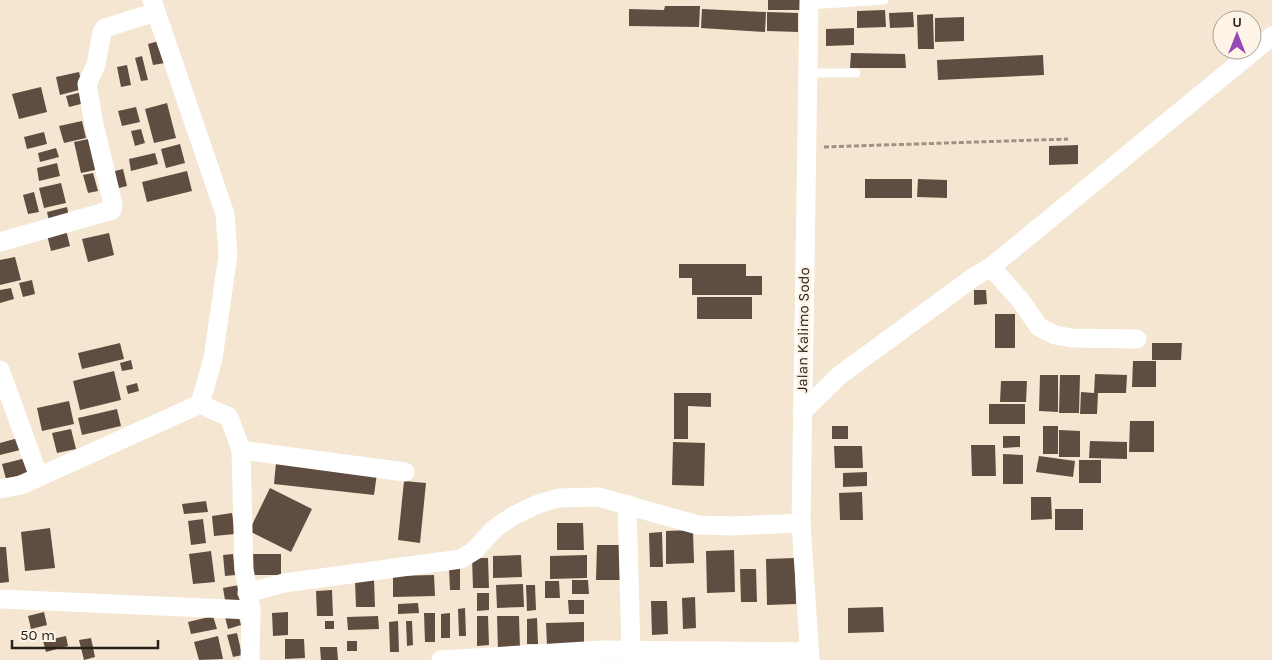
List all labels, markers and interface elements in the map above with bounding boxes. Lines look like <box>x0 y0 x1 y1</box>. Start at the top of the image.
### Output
north arrow <box>1212 10 1262 60</box>
text: U <box>1232 14 1242 31</box>
street label: Jalan Kalimo Sodo <box>793 267 813 393</box>
scale bar <box>12 618 159 650</box>
text: 50 m <box>20 626 55 644</box>

